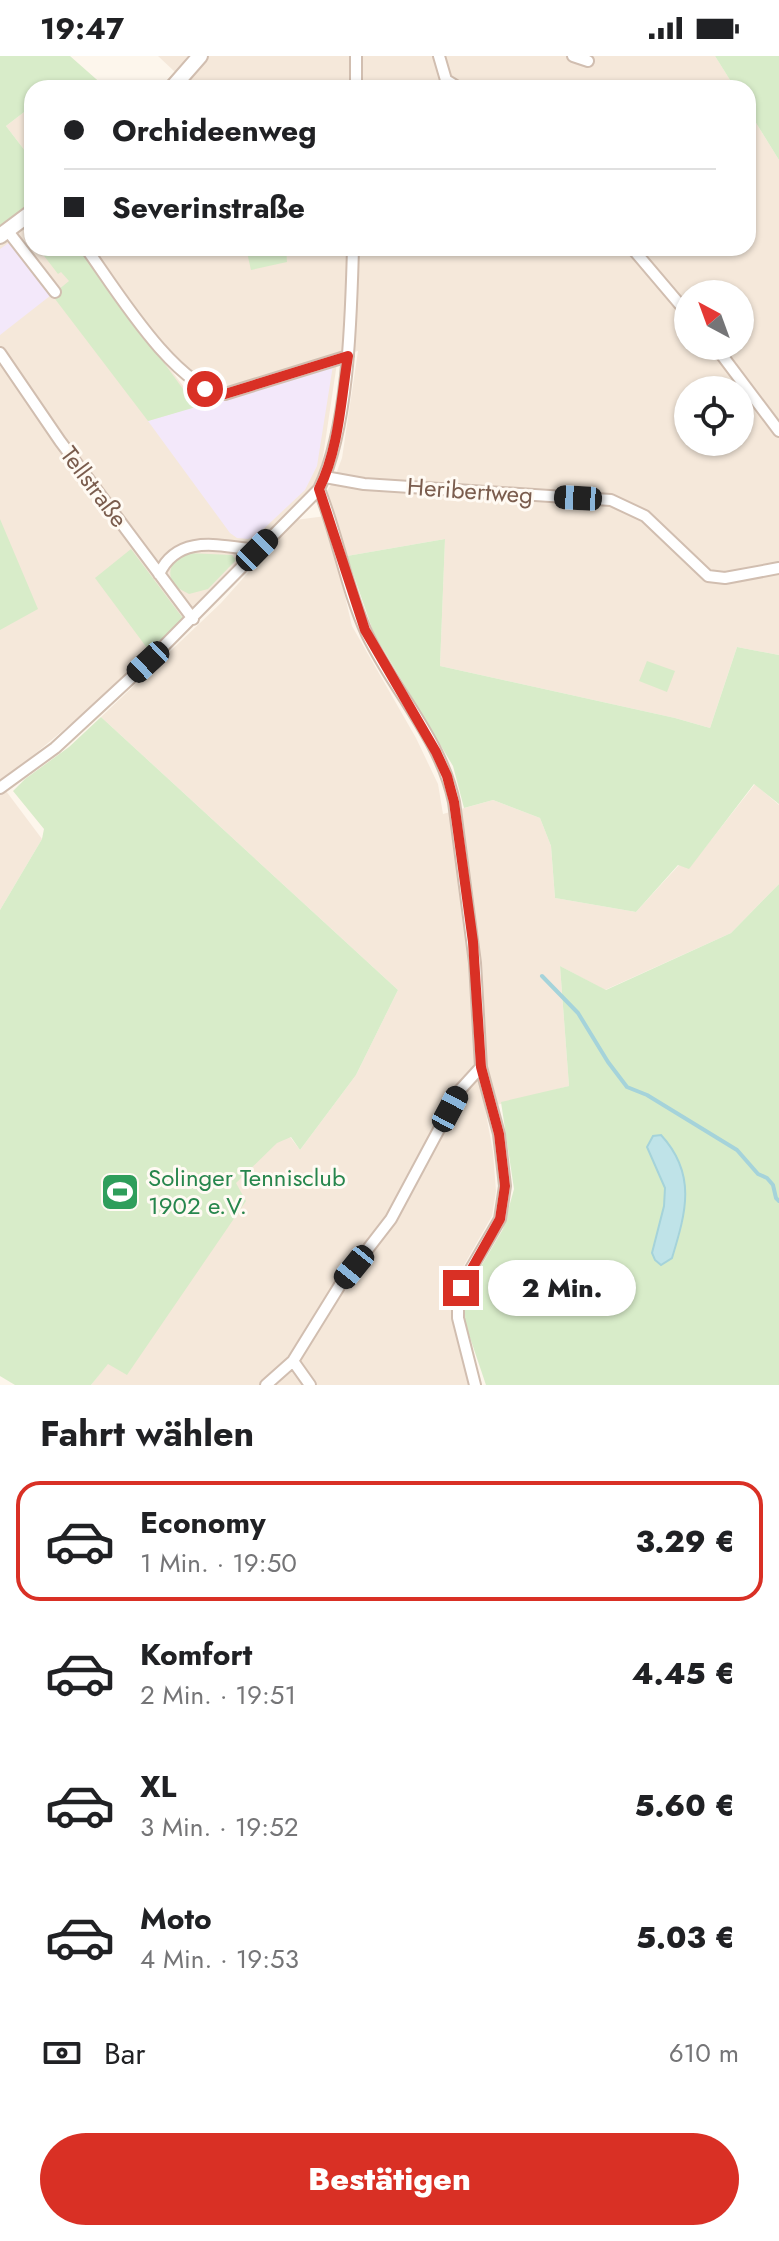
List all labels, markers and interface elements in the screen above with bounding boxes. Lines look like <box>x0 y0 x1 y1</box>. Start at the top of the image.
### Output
text: 19:47 <box>40 7 124 50</box>
text: Orchideenweg <box>112 109 317 152</box>
text: Severinstraße <box>112 186 305 229</box>
north arrow <box>674 280 754 360</box>
map controls <box>674 280 754 456</box>
route start <box>187 371 223 407</box>
button: locate <box>674 376 754 456</box>
street label: Tellstraße <box>52 439 136 534</box>
street label: Heribertweg <box>406 469 534 512</box>
car <box>553 485 603 511</box>
car <box>232 525 282 575</box>
car <box>122 637 174 687</box>
car <box>428 1082 472 1136</box>
place label: Solinger Tennisclub 1902 e.V. <box>148 1160 346 1223</box>
sports icon: Solinger Tennisclub 1902 e.V. <box>99 1171 141 1213</box>
car <box>330 1241 378 1293</box>
callout: 2 Min. <box>489 1260 637 1316</box>
text: 2 Min. <box>522 1269 602 1307</box>
route end <box>443 1270 479 1306</box>
text: Fahrt wählen <box>40 1407 254 1459</box>
text: Economy <box>140 1501 266 1544</box>
icon: car <box>44 1505 116 1577</box>
text: 3.29 € <box>636 1520 735 1563</box>
text: 1 Min. · 19:50 <box>140 1544 297 1582</box>
text: Komfort <box>140 1633 252 1676</box>
icon: car <box>44 1637 116 1709</box>
text: 4.45 € <box>632 1652 735 1695</box>
text: 2 Min. · 19:51 <box>140 1676 296 1714</box>
text: XL <box>140 1765 176 1808</box>
icon: car <box>44 1769 116 1841</box>
text: 5.60 € <box>634 1784 735 1827</box>
text: 3 Min. · 19:52 <box>140 1808 299 1846</box>
text: Moto <box>140 1897 212 1940</box>
icon: car <box>44 1901 116 1973</box>
text: 5.03 € <box>636 1916 735 1959</box>
text: 4 Min. · 19:53 <box>140 1940 299 1978</box>
icon: cash <box>40 2031 84 2075</box>
text: Bar <box>104 2032 145 2075</box>
text: 610 m <box>669 2034 739 2072</box>
button: Bestätigen <box>40 2133 739 2225</box>

